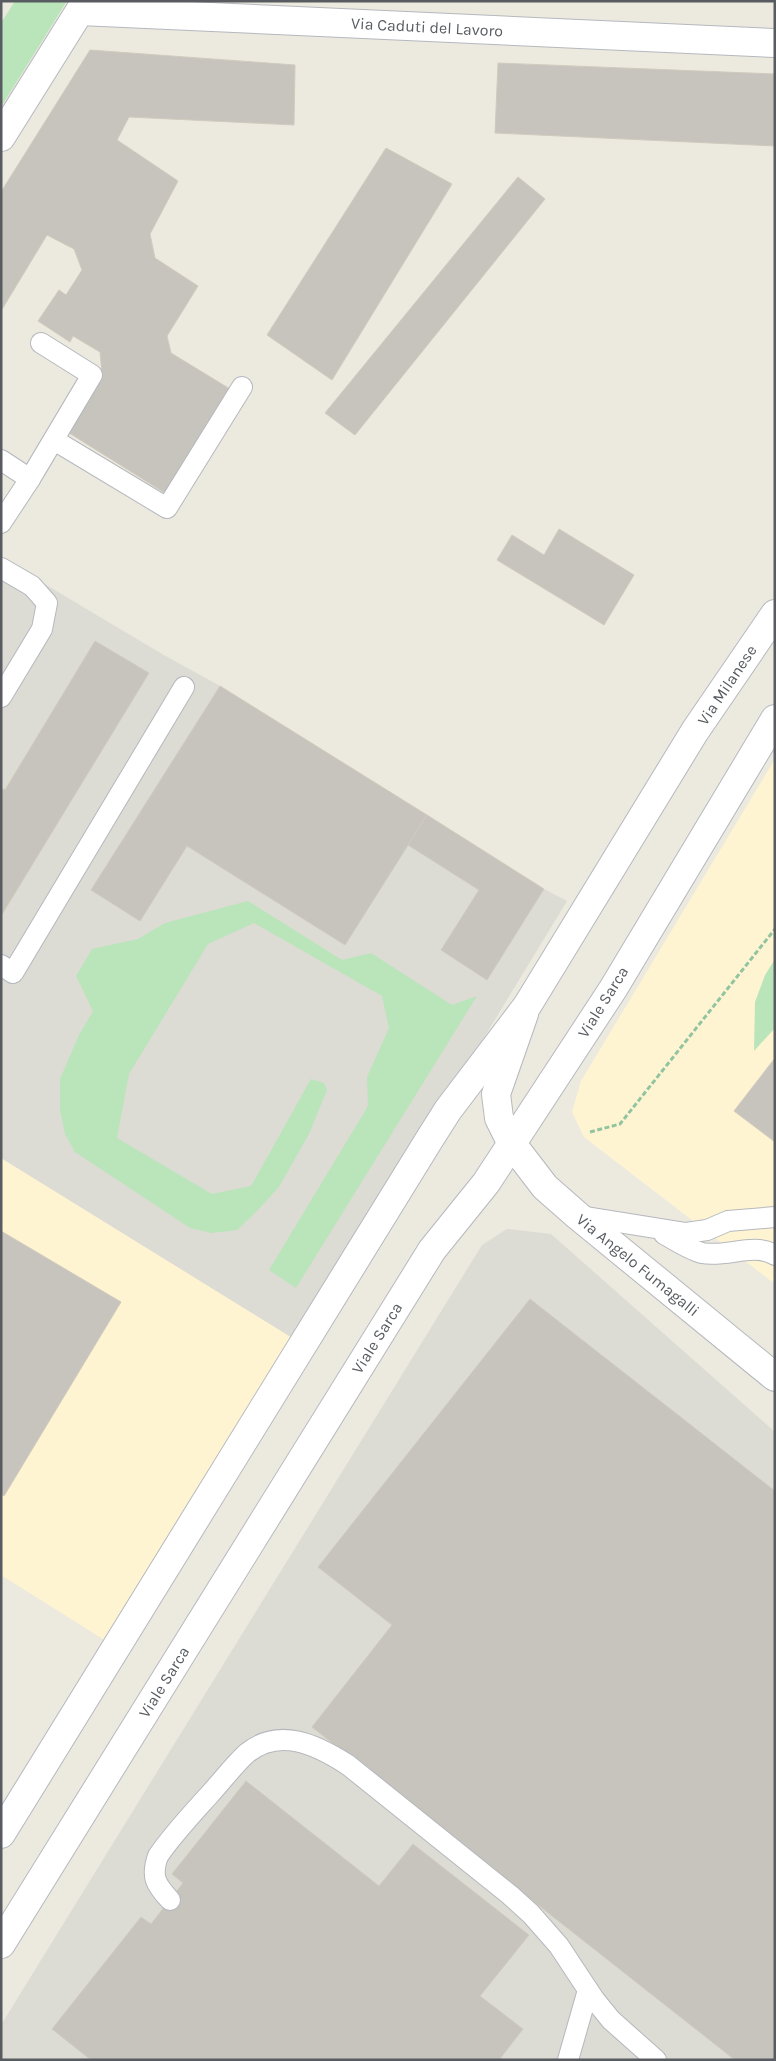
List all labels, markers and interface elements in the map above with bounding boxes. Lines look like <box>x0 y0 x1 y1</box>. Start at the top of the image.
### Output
street label: Via Caduti del Lavoro <box>350 14 504 40</box>
street label: Via Milanese <box>693 641 761 729</box>
street label: Viale Sarca <box>574 963 632 1041</box>
street label: Via Angelo Fumagalli <box>573 1210 703 1320</box>
street label: Viale Sarca <box>348 1299 406 1377</box>
street label: Viale Sarca <box>135 1643 193 1721</box>

